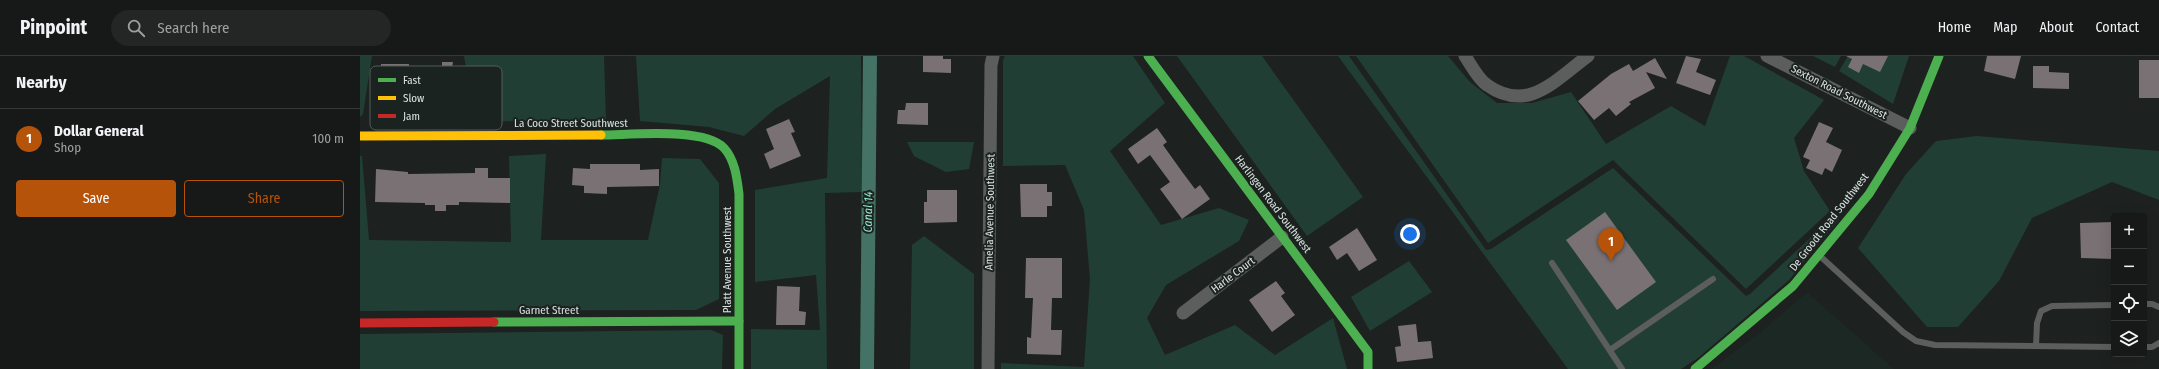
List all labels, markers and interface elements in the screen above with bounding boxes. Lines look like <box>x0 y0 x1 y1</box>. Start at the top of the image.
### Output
search box <box>111 10 391 46</box>
text: Pinpoint <box>20 16 87 39</box>
icon: search <box>125 17 147 39</box>
text: Search here <box>157 19 230 37</box>
text: Home <box>1938 19 1971 36</box>
text: Map <box>1993 19 2017 36</box>
text: About <box>2039 19 2074 36</box>
text: Contact <box>2096 19 2139 36</box>
street label: Sexton Road Southwest <box>1789 62 1889 122</box>
legend <box>370 66 502 130</box>
text: Nearby <box>16 72 67 93</box>
text: Fast <box>403 74 421 87</box>
text: Slow <box>403 92 424 105</box>
text: Jam <box>403 110 420 123</box>
street label: La Coco Street Southwest <box>514 117 628 130</box>
text: Dollar General <box>54 122 144 140</box>
text: 1 <box>26 131 32 146</box>
text: 100 m <box>312 131 344 146</box>
text: Shop <box>54 140 81 155</box>
street label: Amelia Avenue Southwest <box>982 153 998 270</box>
street label: Harlingen Road Southwest <box>1232 153 1314 256</box>
street label: De Groodt Road Southwest <box>1787 170 1871 274</box>
button: Save <box>16 180 176 217</box>
button: Share <box>184 180 344 217</box>
water label: Canal 14 <box>861 191 875 233</box>
street label: Platt Avenue Southwest <box>721 206 734 313</box>
map controls <box>2111 213 2147 357</box>
button: + <box>2111 213 2147 249</box>
your location <box>1400 224 1420 244</box>
pin: 1 <box>1598 228 1624 261</box>
button: − <box>2111 249 2147 285</box>
street label: Harle Court <box>1209 254 1258 296</box>
button: locate <box>2111 285 2147 321</box>
street label: Garnet Street <box>519 304 579 317</box>
button: layers <box>2111 321 2147 357</box>

